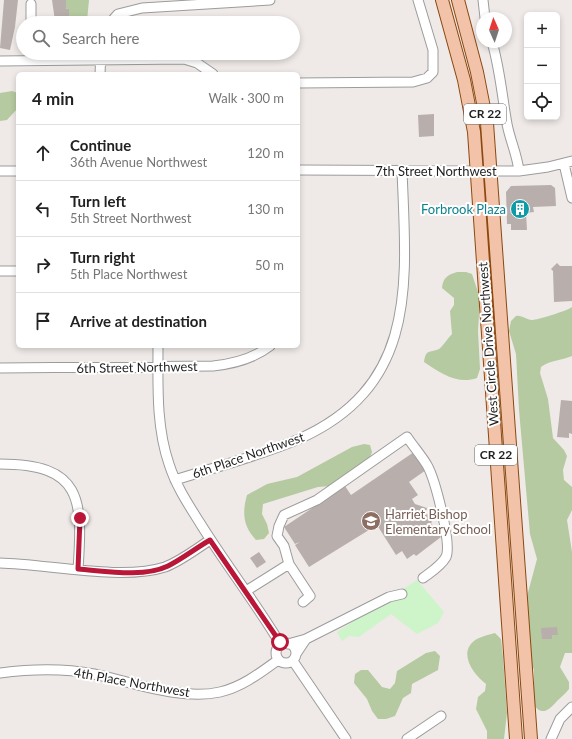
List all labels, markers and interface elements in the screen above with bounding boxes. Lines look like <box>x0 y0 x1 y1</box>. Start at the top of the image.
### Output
north arrow <box>476 12 512 48</box>
map controls <box>524 12 560 120</box>
button: + <box>524 12 560 48</box>
search box <box>16 16 300 60</box>
icon: search <box>30 27 52 49</box>
text: Search here <box>62 29 139 47</box>
button: − <box>524 48 560 84</box>
button: locate <box>524 84 560 120</box>
text: 4 min <box>32 88 74 109</box>
text: Walk · 300 m <box>208 90 284 106</box>
road number: CR 22 <box>464 104 506 124</box>
text: Continue <box>70 136 131 154</box>
icon: ahead <box>32 142 54 164</box>
text: 120 m <box>247 145 284 161</box>
text: 36th Avenue Northwest <box>70 154 207 170</box>
street label: 7th Street Northwest <box>375 163 497 179</box>
text: Turn left <box>70 192 126 210</box>
icon: left <box>32 198 54 220</box>
building icon: Forbrook Plaza <box>509 198 531 220</box>
text: 130 m <box>247 201 284 217</box>
place label: Forbrook Plaza <box>421 201 506 217</box>
text: 5th Street Northwest <box>70 210 191 226</box>
text: Turn right <box>70 248 135 266</box>
icon: right <box>32 254 54 276</box>
text: 50 m <box>255 257 284 273</box>
street label: West Circle Drive Northwest <box>474 261 502 426</box>
text: 5th Place Northwest <box>70 266 187 282</box>
icon: arrive <box>32 310 54 332</box>
text: Arrive at destination <box>70 312 207 330</box>
street label: 6th Street Northwest <box>76 358 198 376</box>
street label: 6th Place Northwest <box>190 428 306 482</box>
road number: CR 22 <box>475 445 517 465</box>
place label: Harriet Bishop Elementary School <box>385 506 491 537</box>
route end <box>71 509 89 527</box>
school or university icon: Harriet Bishop Elementary School <box>360 510 382 532</box>
route start <box>271 633 289 651</box>
street label: 4th Place Northwest <box>73 664 191 700</box>

